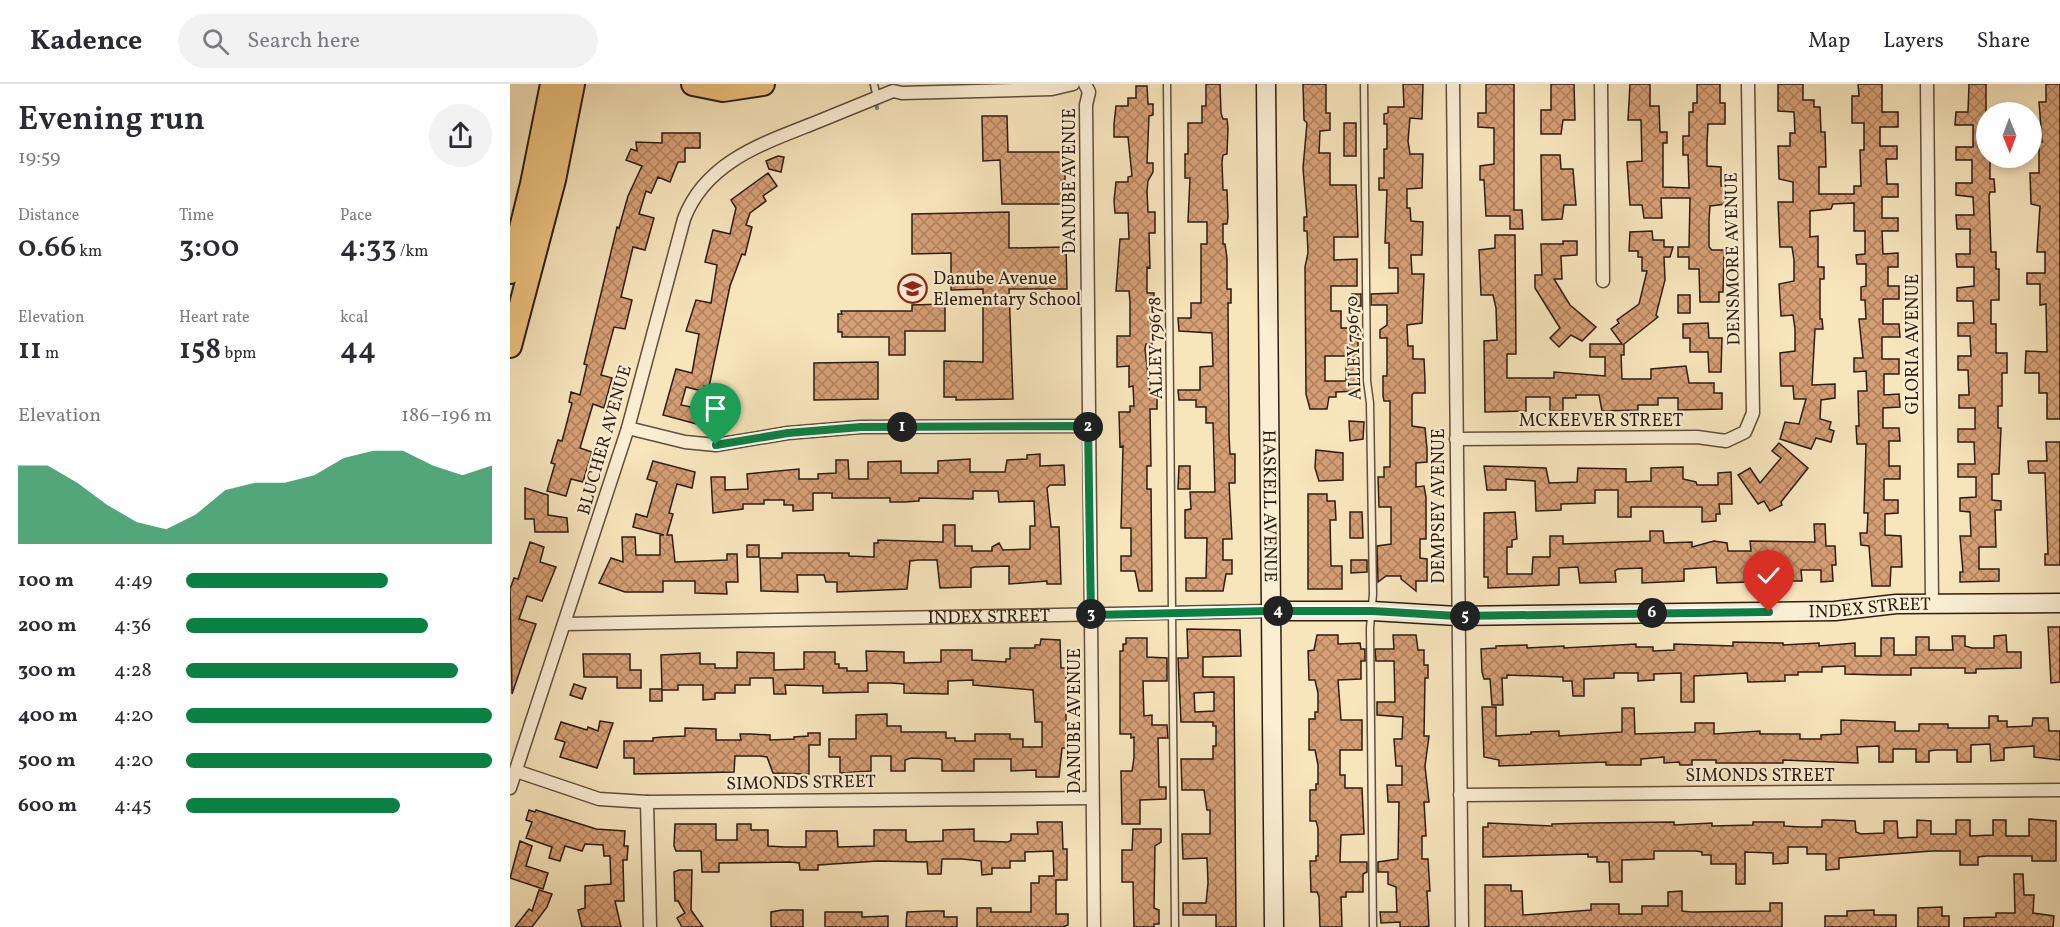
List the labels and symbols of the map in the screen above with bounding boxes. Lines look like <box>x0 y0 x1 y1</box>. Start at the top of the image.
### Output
north arrow <box>1976 102 2042 168</box>
street label: DANUBE AVENUE <box>1058 108 1083 254</box>
street label: DENSMORE AVENUE <box>1719 172 1748 346</box>
place label: Danube Avenue Elementary School <box>933 267 1081 313</box>
school or university icon: Danube Avenue Elementary School <box>896 272 928 304</box>
street label: GLORIA AVENUE <box>1901 273 1926 414</box>
street label: ALLEY 79670 <box>1340 295 1369 400</box>
street label: ALLEY 79678 <box>1143 296 1170 400</box>
street label: BLUCHER AVENUE <box>572 362 639 518</box>
pin <box>690 383 741 445</box>
street label: MCKEEVER STREET <box>1519 409 1684 434</box>
pin: 1 <box>887 412 917 442</box>
pin: 2 <box>1073 412 1103 442</box>
street label: DEMPSEY AVENUE <box>1427 428 1452 584</box>
street label: HASKELL AVENUE <box>1255 430 1282 583</box>
pin <box>1743 550 1794 612</box>
street label: INDEX STREET <box>1808 593 1931 625</box>
pin: 4 <box>1263 596 1293 626</box>
pin: 6 <box>1637 598 1667 628</box>
pin: 3 <box>1076 599 1106 629</box>
pin: 5 <box>1450 601 1480 631</box>
street label: INDEX STREET <box>927 604 1051 631</box>
street label: DANUBE AVENUE <box>1063 648 1088 794</box>
street label: SIMONDS STREET <box>1685 764 1835 789</box>
street label: SIMONDS STREET <box>726 770 877 797</box>

